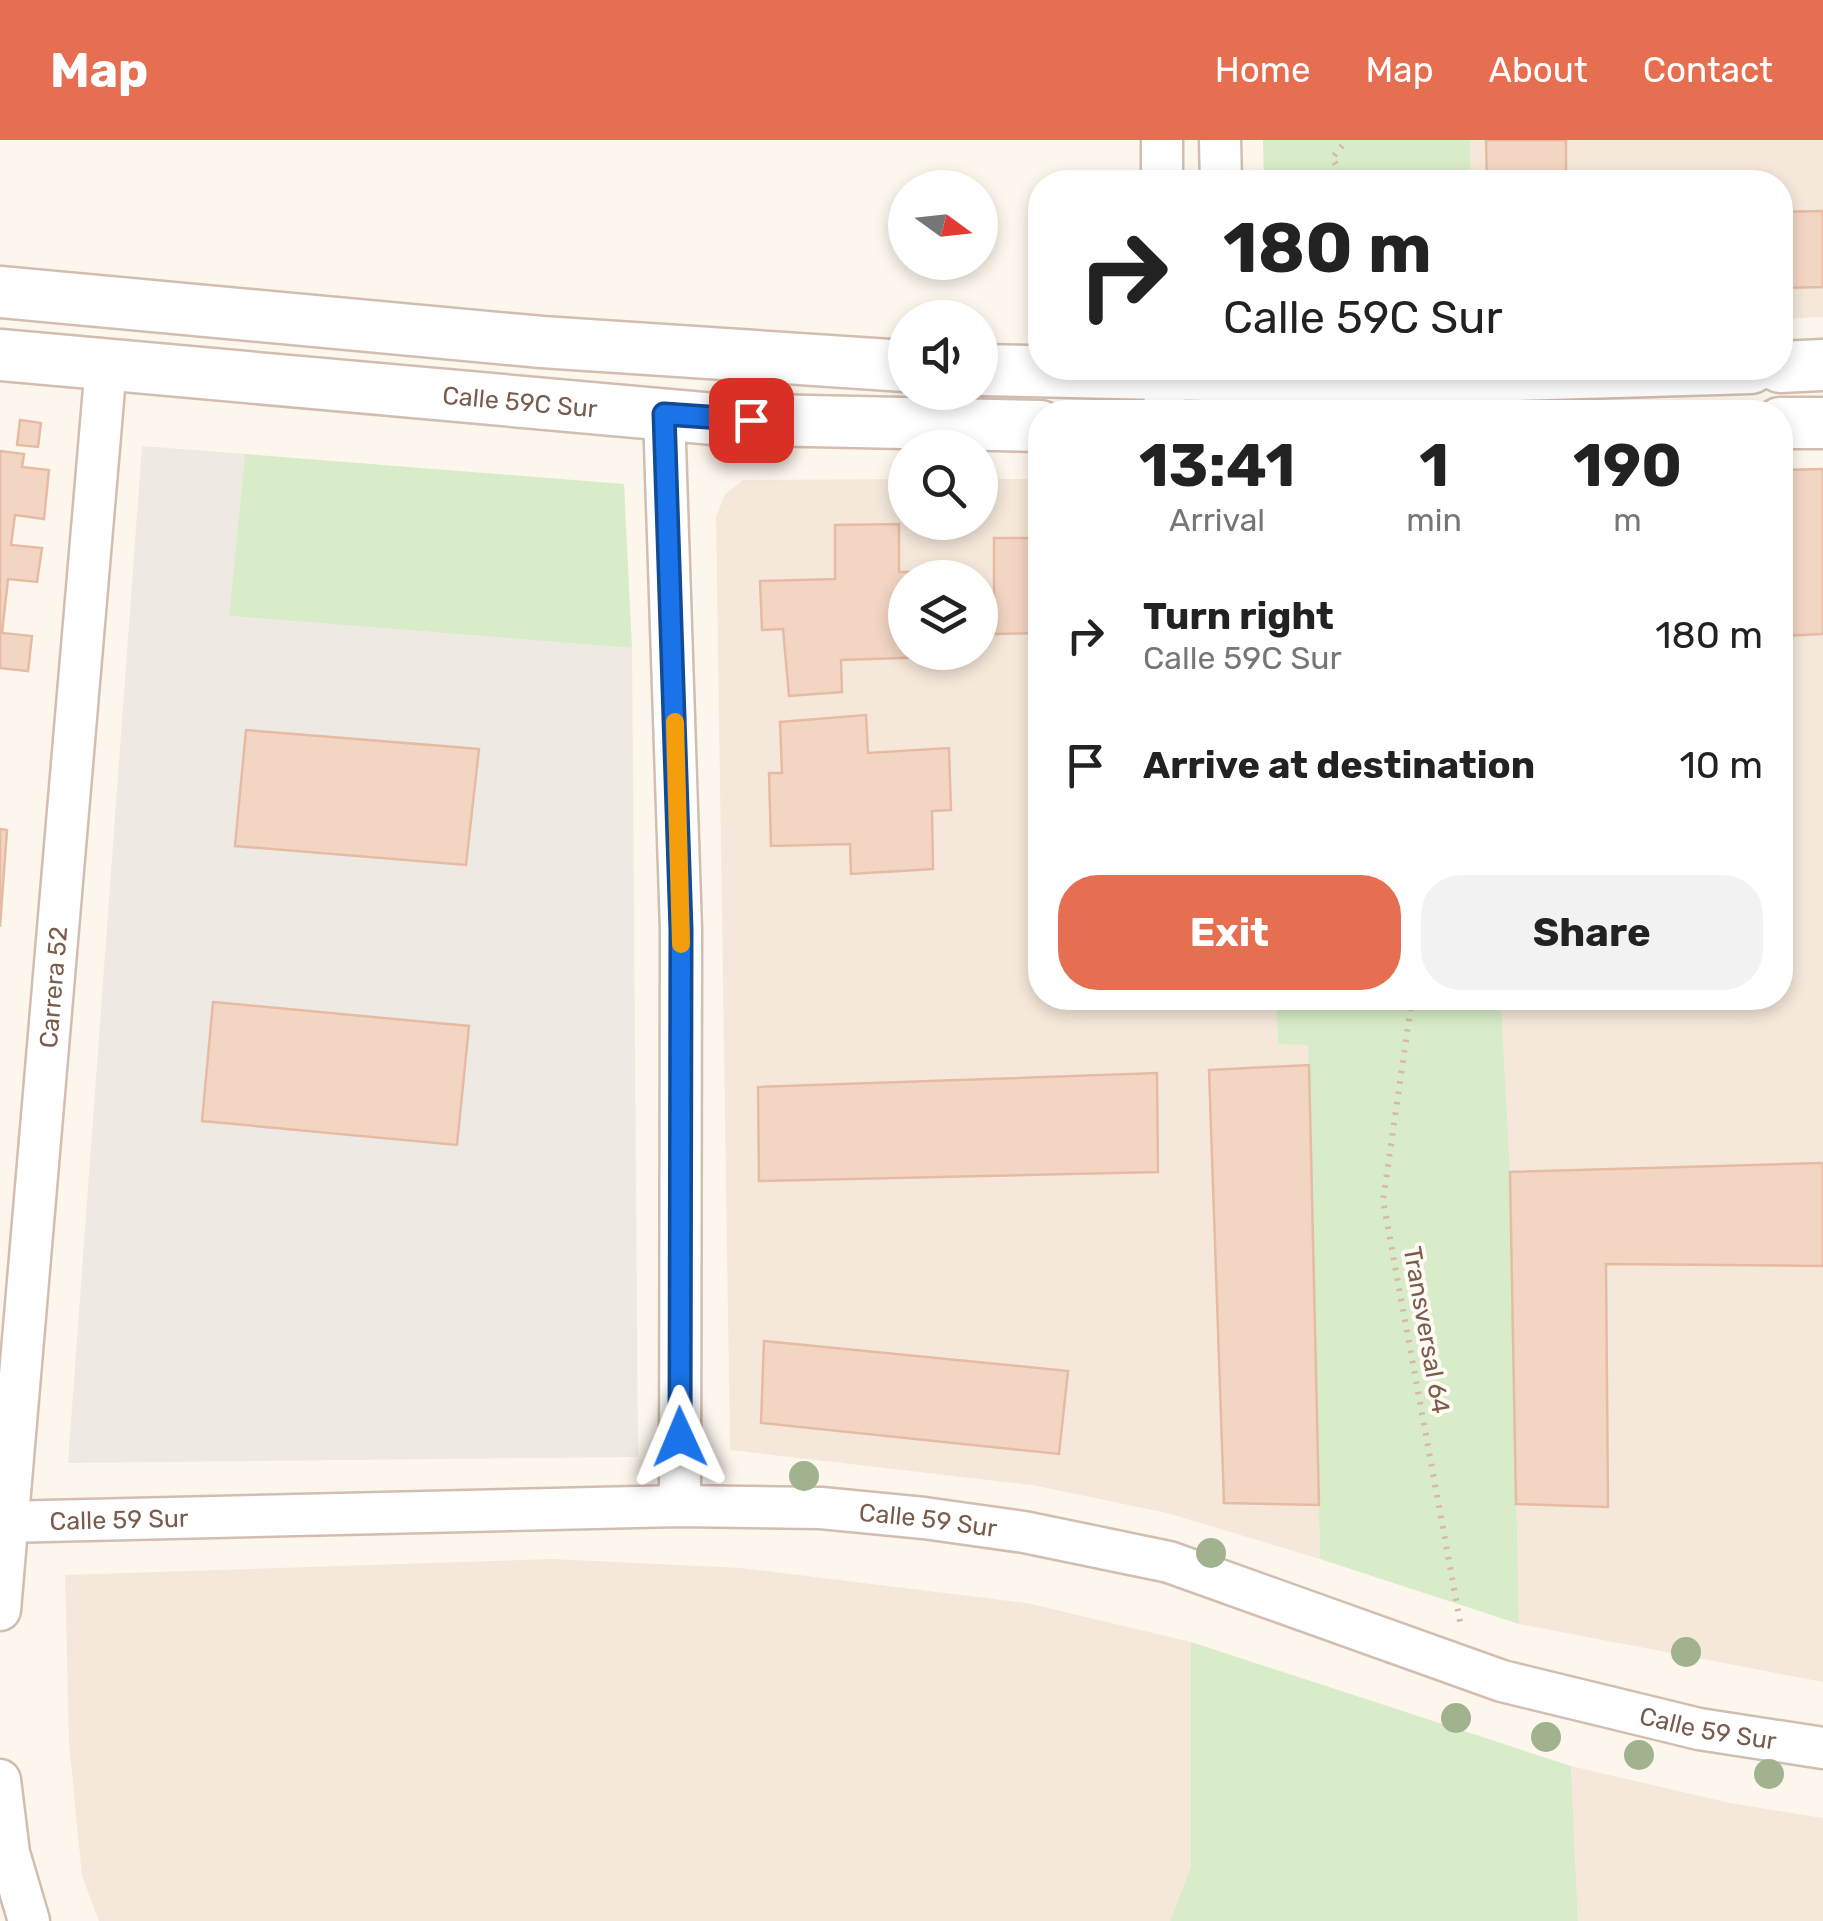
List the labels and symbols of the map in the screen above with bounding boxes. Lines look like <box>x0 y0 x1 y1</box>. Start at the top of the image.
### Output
north arrow <box>888 170 998 280</box>
pin <box>709 378 794 463</box>
street label: Calle 59C Sur <box>441 381 599 424</box>
street label: Carrera 52 <box>34 925 73 1049</box>
street label: Transversal 64 <box>1398 1244 1455 1416</box>
position arrow <box>628 1385 732 1489</box>
street label: Calle 59 Sur <box>858 1498 999 1543</box>
street label: Calle 59 Sur <box>49 1504 189 1536</box>
street label: Calle 59 Sur <box>1637 1701 1779 1756</box>

